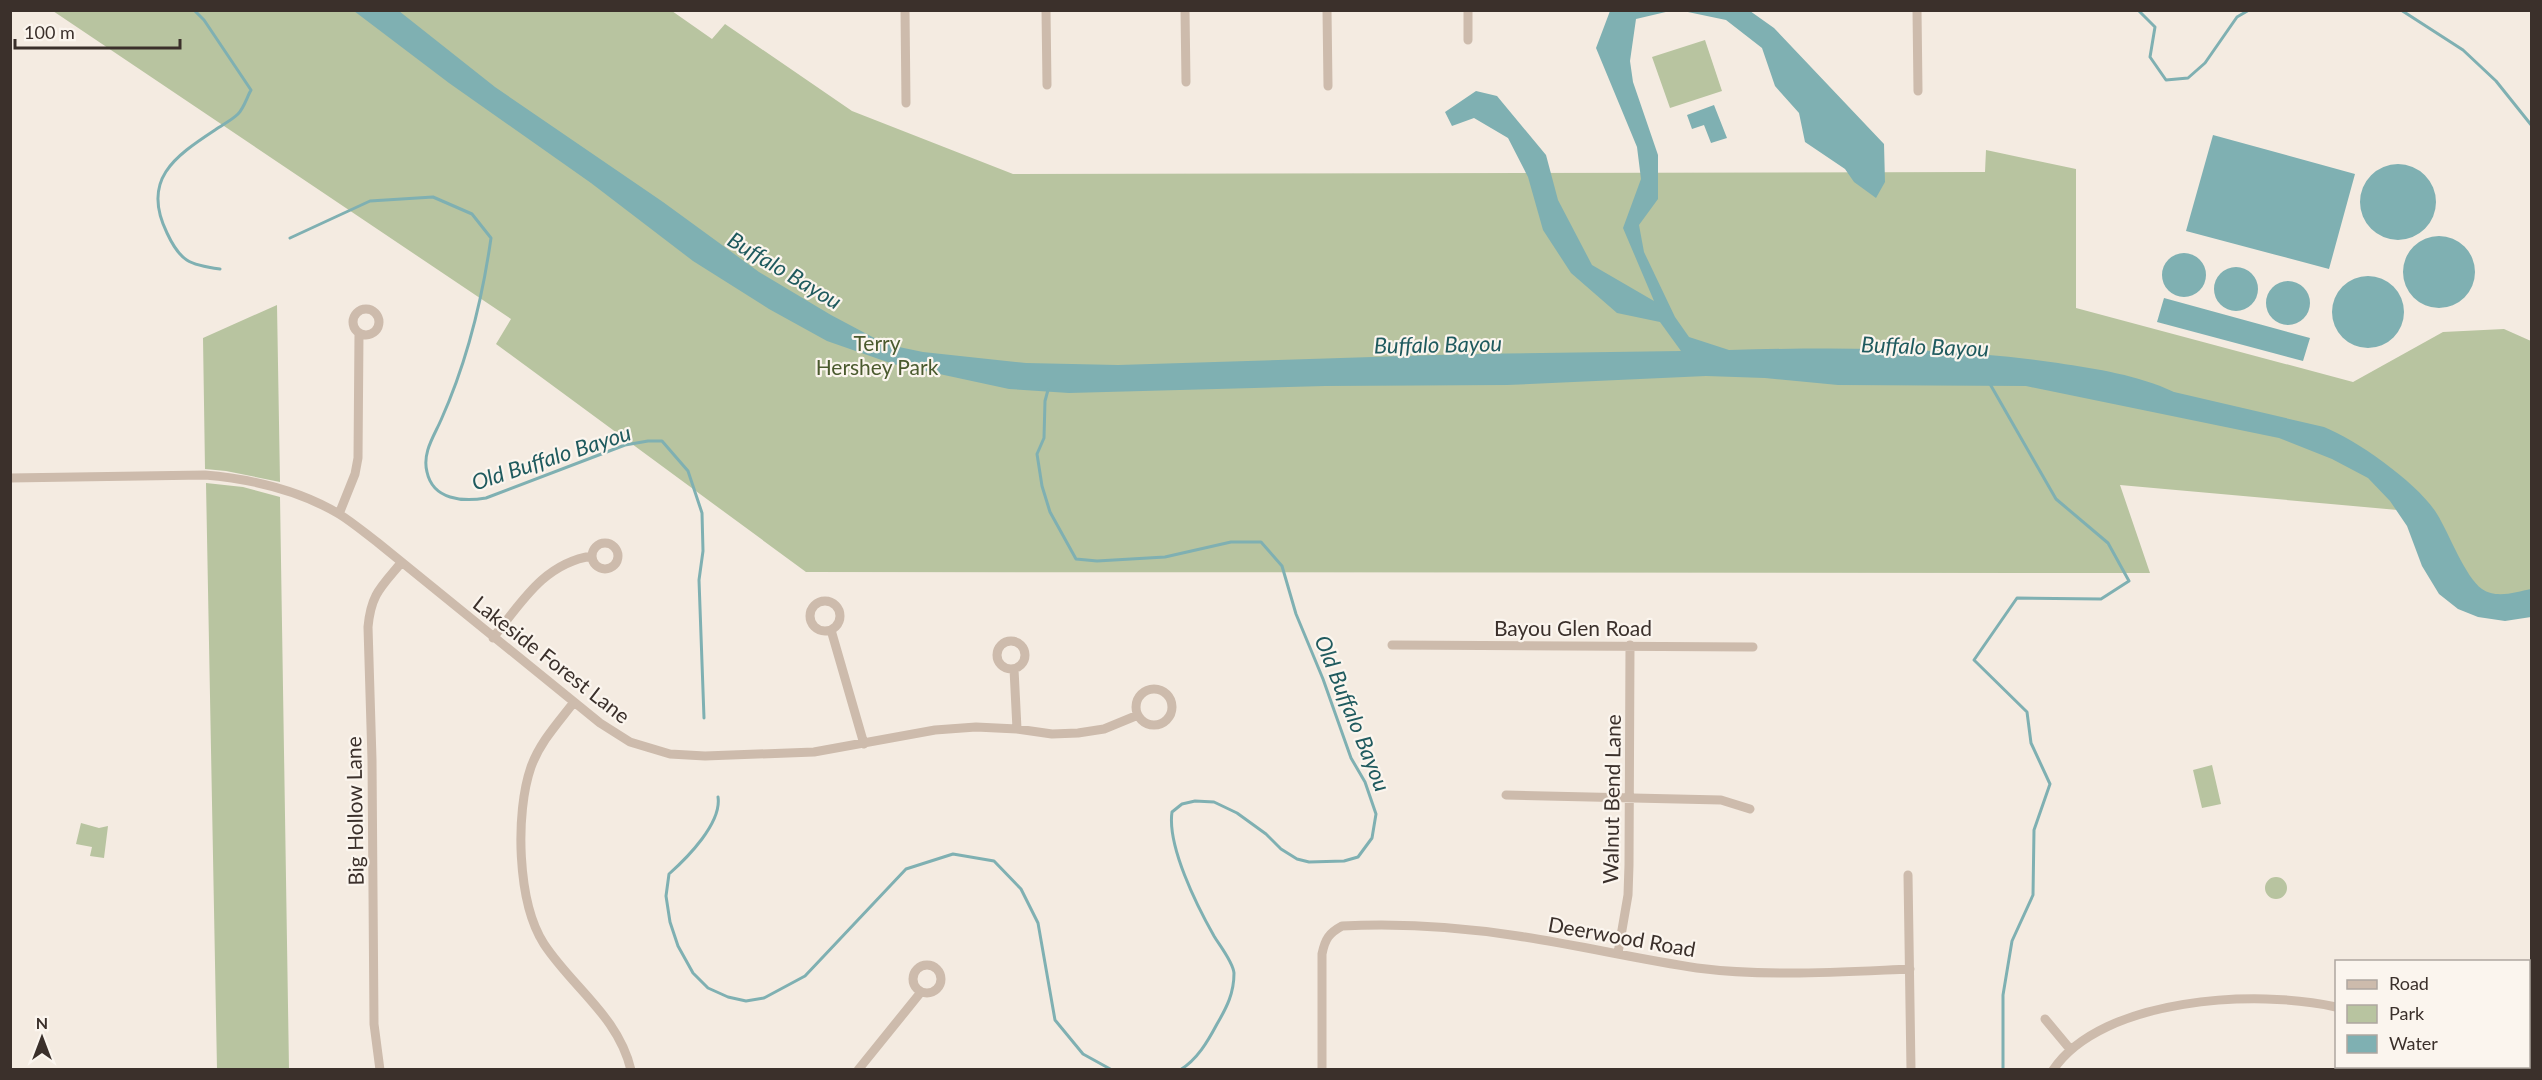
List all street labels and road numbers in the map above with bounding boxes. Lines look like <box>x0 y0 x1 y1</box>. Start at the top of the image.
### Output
street label: Lakeside Forest Lane <box>469 590 635 728</box>
street label: Bayou Glen Road <box>1494 615 1652 640</box>
street label: Walnut Bend Lane <box>1597 714 1625 884</box>
street label: Big Hollow Lane <box>340 736 368 886</box>
street label: Deerwood Road <box>1546 911 1698 961</box>

